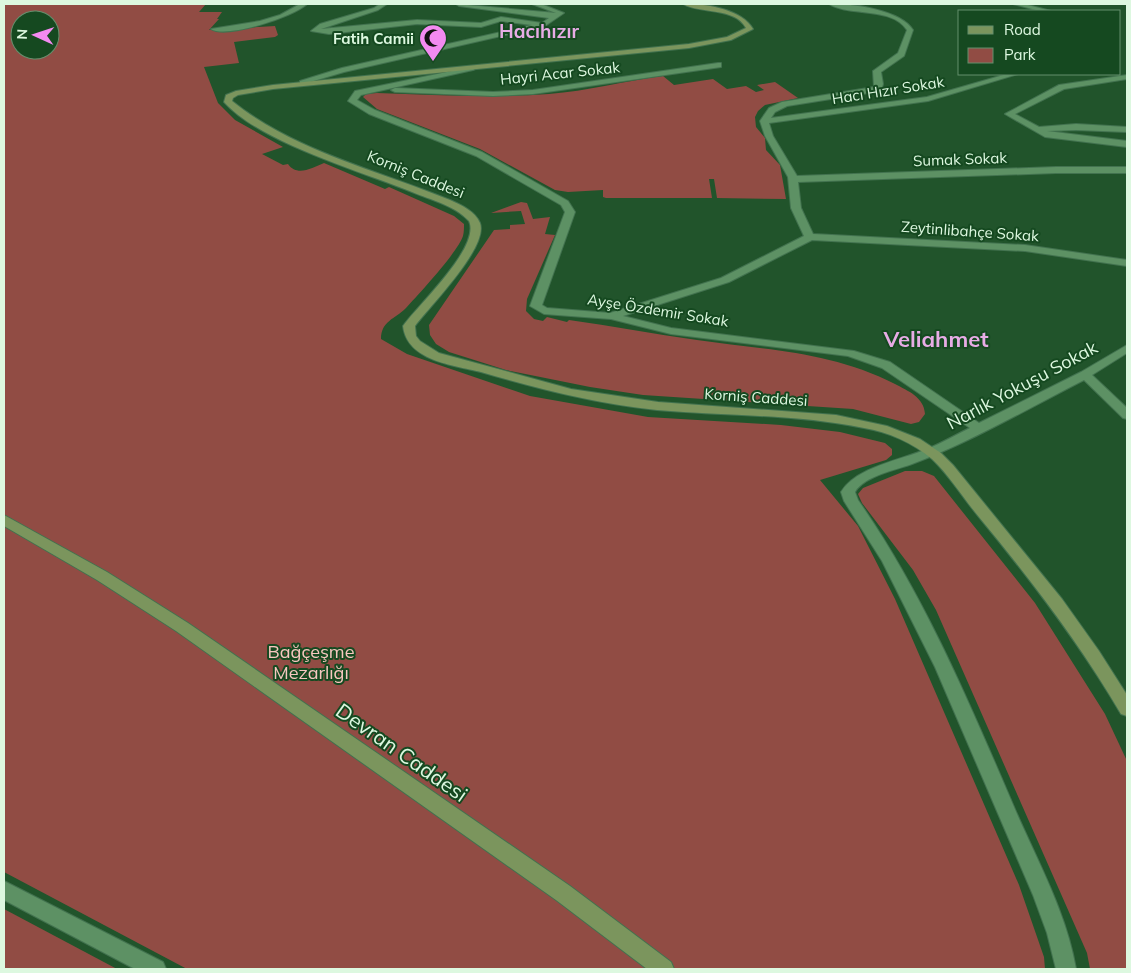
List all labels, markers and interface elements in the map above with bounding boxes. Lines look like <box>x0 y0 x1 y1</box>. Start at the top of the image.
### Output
north arrow <box>10 10 60 60</box>
legend <box>958 10 1121 75</box>
district label: Hacıhızır <box>499 19 579 43</box>
text: Road <box>1004 20 1041 39</box>
mosque icon: Fatih Camii <box>418 23 448 62</box>
text: N <box>13 29 31 40</box>
place label: Fatih Camii <box>333 29 414 48</box>
text: Park <box>1004 45 1036 64</box>
street label: Hayri Acar Sokak <box>499 57 621 89</box>
street label: Hacı Hızır Sokak <box>830 72 946 108</box>
street label: Korniş Caddesi <box>365 146 467 202</box>
street label: Sumak Sokak <box>913 148 1008 170</box>
street label: Zeytinlibahçe Sokak <box>900 217 1040 245</box>
street label: Ayşe Özdemir Sokak <box>586 289 730 331</box>
district label: Veliahmet <box>882 325 989 353</box>
street label: Narlık Yokuşu Sokak <box>943 335 1102 434</box>
street label: Korniş Caddesi <box>704 384 808 410</box>
park label: Bağçeşme Mezarlığı <box>268 640 354 684</box>
street label: Devran Caddesi <box>331 697 473 807</box>

